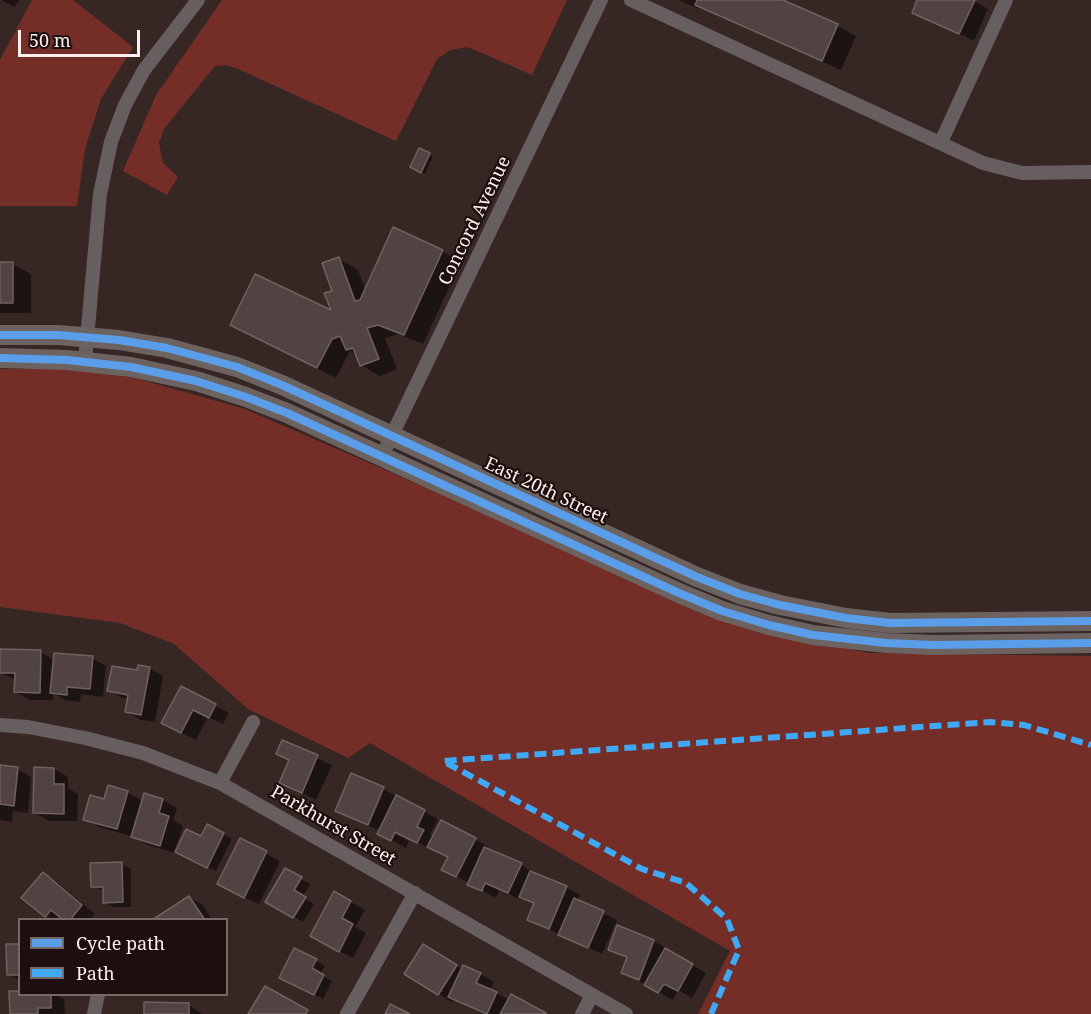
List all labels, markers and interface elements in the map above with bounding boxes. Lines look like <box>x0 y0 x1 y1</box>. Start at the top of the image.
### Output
scale bar <box>21 18 142 56</box>
text: 50 m <box>29 28 71 52</box>
street label: Concord Avenue <box>434 153 516 289</box>
street label: East 20th Street <box>481 453 611 529</box>
street label: Parkhurst Street <box>267 781 399 871</box>
legend <box>18 918 228 996</box>
text: Cycle path <box>76 931 165 955</box>
text: Path <box>76 961 115 985</box>

